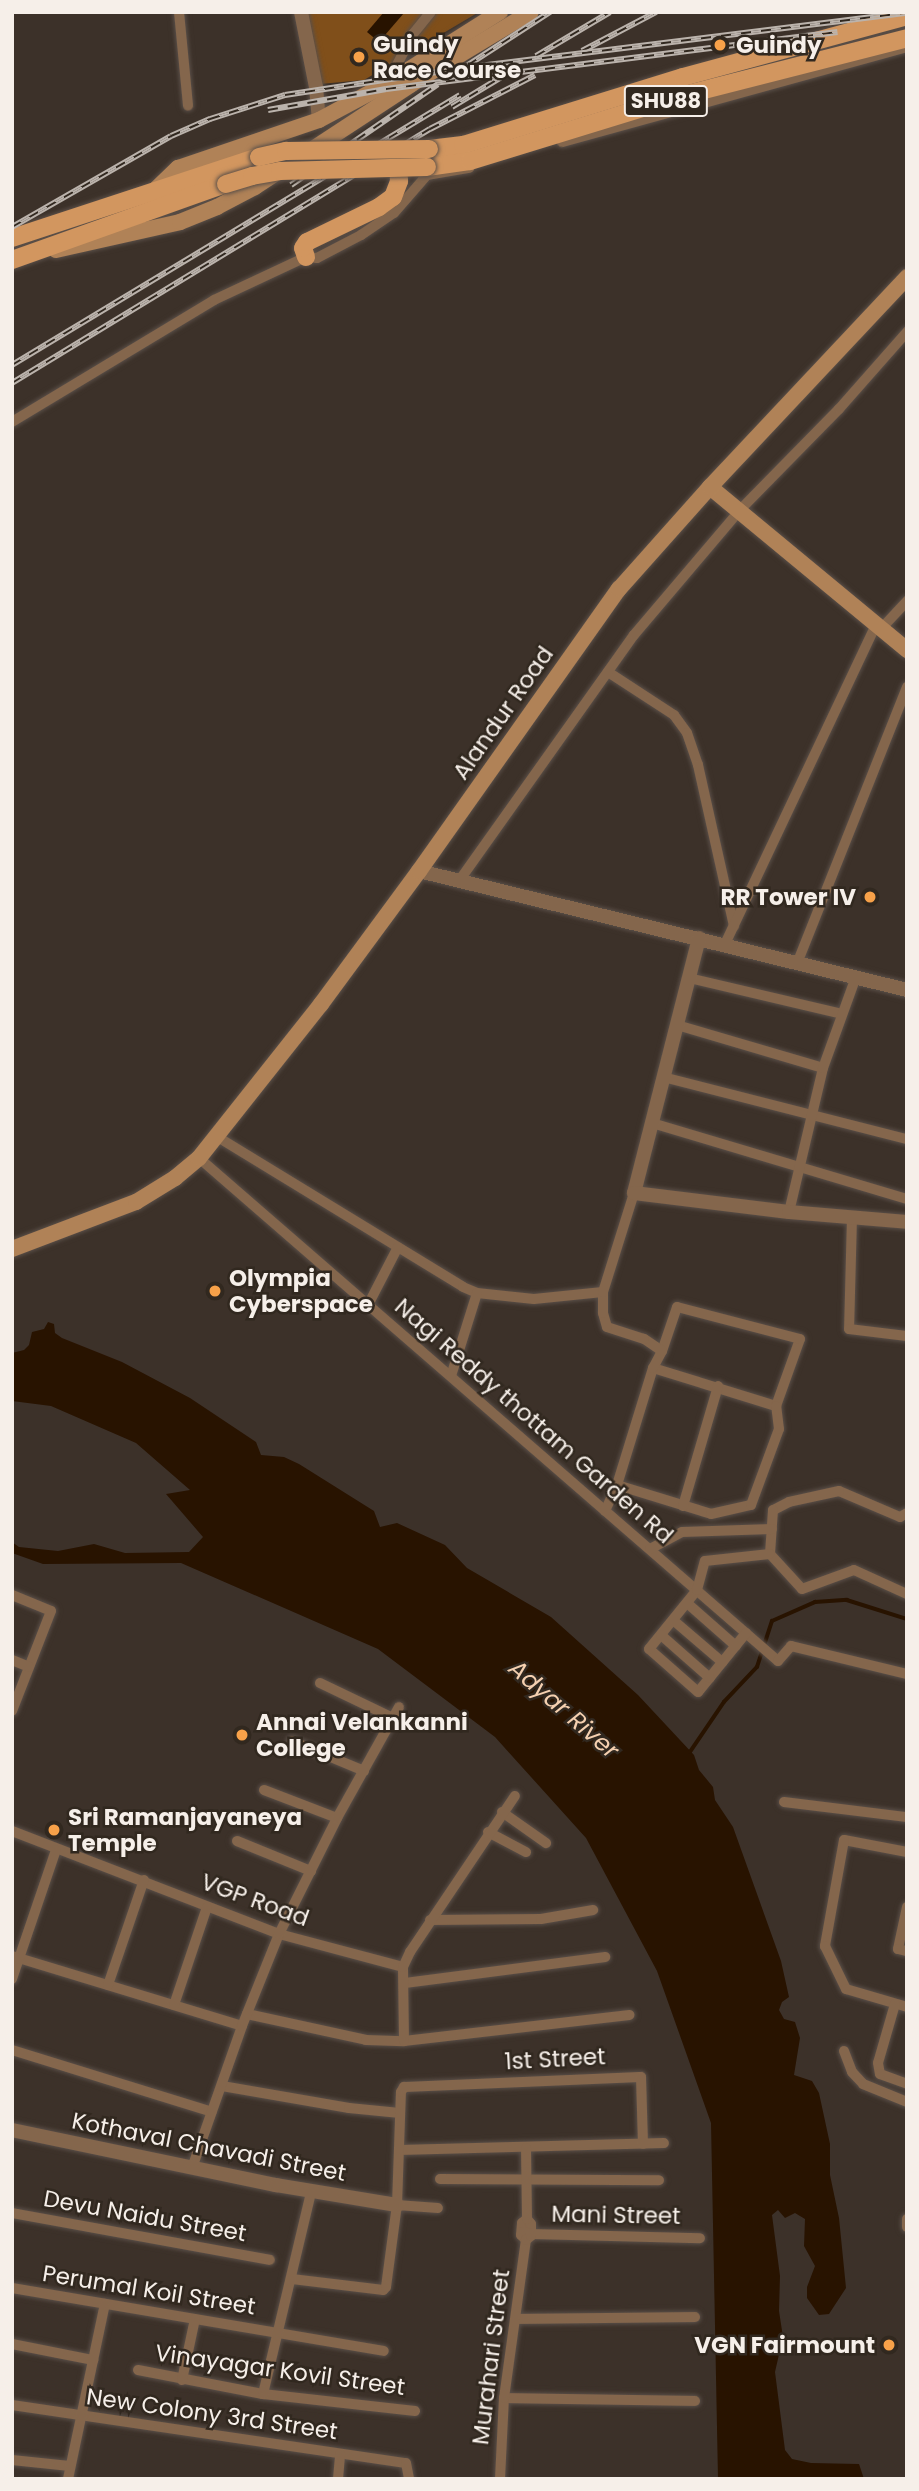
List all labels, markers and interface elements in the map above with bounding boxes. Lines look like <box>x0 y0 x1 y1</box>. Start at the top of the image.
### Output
place label: Guindy Race Course <box>373 30 521 84</box>
place label: Guindy <box>736 31 821 59</box>
marker: Guindy <box>710 35 730 55</box>
marker: Guindy Race Course <box>351 49 367 65</box>
road number: SHU88 <box>622 84 710 119</box>
street label: Alandur Road <box>447 641 559 785</box>
place label: RR Tower IV <box>721 883 856 911</box>
marker: RR Tower IV <box>862 889 878 905</box>
place label: Olympia Cyberspace <box>229 1264 373 1318</box>
marker: Olympia Cyberspace <box>207 1283 223 1299</box>
street label: Nagi Reddy thottam Garden Rd <box>389 1293 679 1549</box>
water label: Adyar River <box>503 1654 625 1764</box>
place label: Annai Velankanni College <box>256 1708 468 1762</box>
marker: Annai Velankanni College <box>234 1727 250 1743</box>
place label: Sri Ramanjayaneya Temple <box>68 1803 302 1857</box>
marker: Sri Ramanjayaneya Temple <box>46 1822 62 1838</box>
street label: VGP Road <box>197 1868 313 1932</box>
street label: 1st Street <box>504 2043 606 2075</box>
street label: Kothaval Chavadi Street <box>70 2107 348 2187</box>
street label: Devu Naidu Street <box>41 2185 249 2247</box>
street label: Mani Street <box>551 2200 681 2230</box>
street label: Perumal Koil Street <box>41 2260 257 2320</box>
street label: Murahari Street <box>467 2268 515 2446</box>
place label: VGN Fairmount <box>694 2331 875 2359</box>
marker: VGN Fairmount <box>881 2337 897 2353</box>
street label: Vinayagar Kovil Street <box>153 2339 407 2401</box>
street label: New Colony 3rd Street <box>85 2383 339 2445</box>

